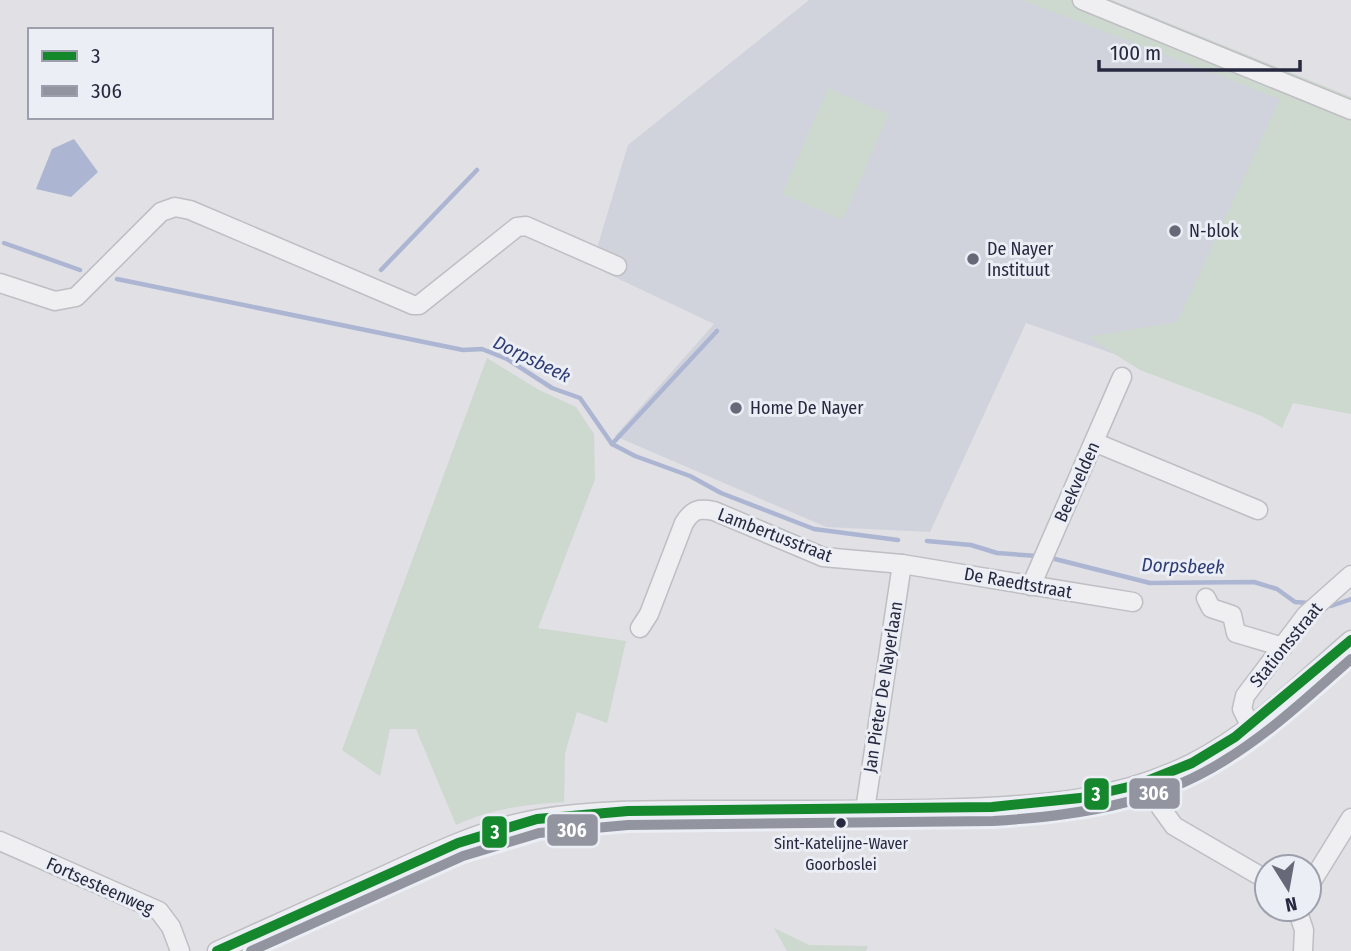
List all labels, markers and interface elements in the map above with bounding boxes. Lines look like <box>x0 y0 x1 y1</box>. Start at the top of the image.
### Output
legend <box>28 28 273 119</box>
scale bar <box>1099 28 1300 72</box>
text: 100 m <box>1110 40 1161 66</box>
text: 3 <box>91 43 100 69</box>
text: 306 <box>91 78 122 104</box>
place label: N-blok <box>1189 220 1239 242</box>
marker: N-blok <box>1167 223 1183 239</box>
place label: De Nayer Instituut <box>987 238 1054 281</box>
marker: De Nayer Instituut <box>965 251 981 267</box>
water label: Dorpsbeek <box>490 330 574 388</box>
place label: Home De Nayer <box>750 397 864 419</box>
marker: Home De Nayer <box>728 400 744 416</box>
street label: Beekvelden <box>1050 438 1104 526</box>
street label: Lambertusstraat <box>715 503 835 567</box>
water label: Dorpsbeek <box>1141 553 1225 579</box>
street label: De Raedtstraat <box>962 563 1074 603</box>
street label: Stationsstraat <box>1245 598 1327 692</box>
street label: Jan Pieter De Nayerlaan <box>859 600 907 774</box>
line badge: 3 <box>1083 777 1110 811</box>
line badge: 306 <box>1128 777 1181 810</box>
text: 306 <box>1138 782 1169 805</box>
text: 3 <box>1091 783 1101 806</box>
line badge: 306 <box>546 813 599 847</box>
line badge: 3 <box>481 815 508 849</box>
marker: Sint-Katelijne-Waver Goorboslei <box>834 816 848 830</box>
text: 306 <box>556 819 587 842</box>
text: 3 <box>490 821 500 844</box>
place label: Sint-Katelijne-Waver Goorboslei <box>774 834 908 874</box>
street label: Fortsesteenweg <box>43 853 158 920</box>
north arrow <box>1253 853 1323 923</box>
text: N <box>1283 892 1299 917</box>

